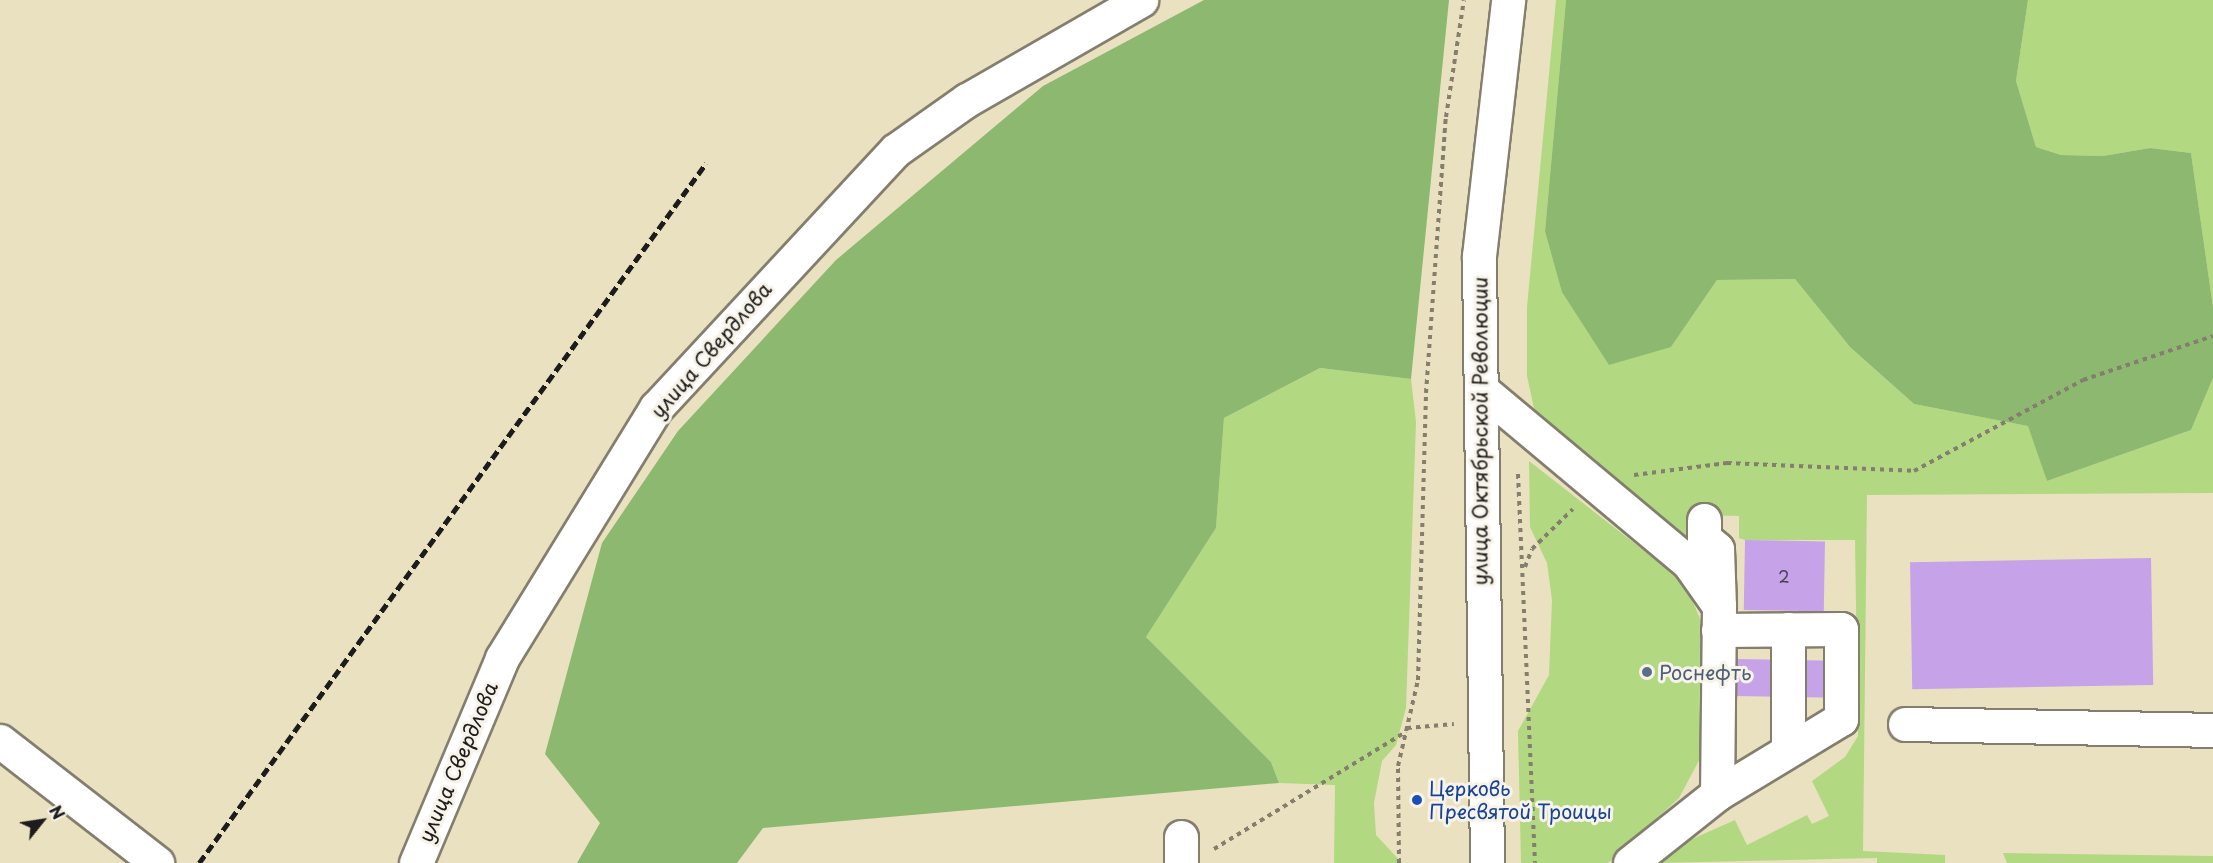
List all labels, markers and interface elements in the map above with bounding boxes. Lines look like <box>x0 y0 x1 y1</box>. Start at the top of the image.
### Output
street label: улица Октябрьской Революции <box>1468 276 1492 586</box>
street label: улица Свердлова <box>645 277 777 423</box>
house number: 2 <box>1778 566 1790 586</box>
place label: Роснефть <box>1659 660 1751 684</box>
marker: Роснефть <box>1640 665 1654 679</box>
street label: улица Свердлова <box>413 678 503 846</box>
place label: Церковь Пресвятой Троицы <box>1429 777 1612 824</box>
north arrow <box>12 791 72 851</box>
marker: Церковь Пресвятой Троицы <box>1410 793 1424 807</box>
text: N <box>44 801 71 823</box>

